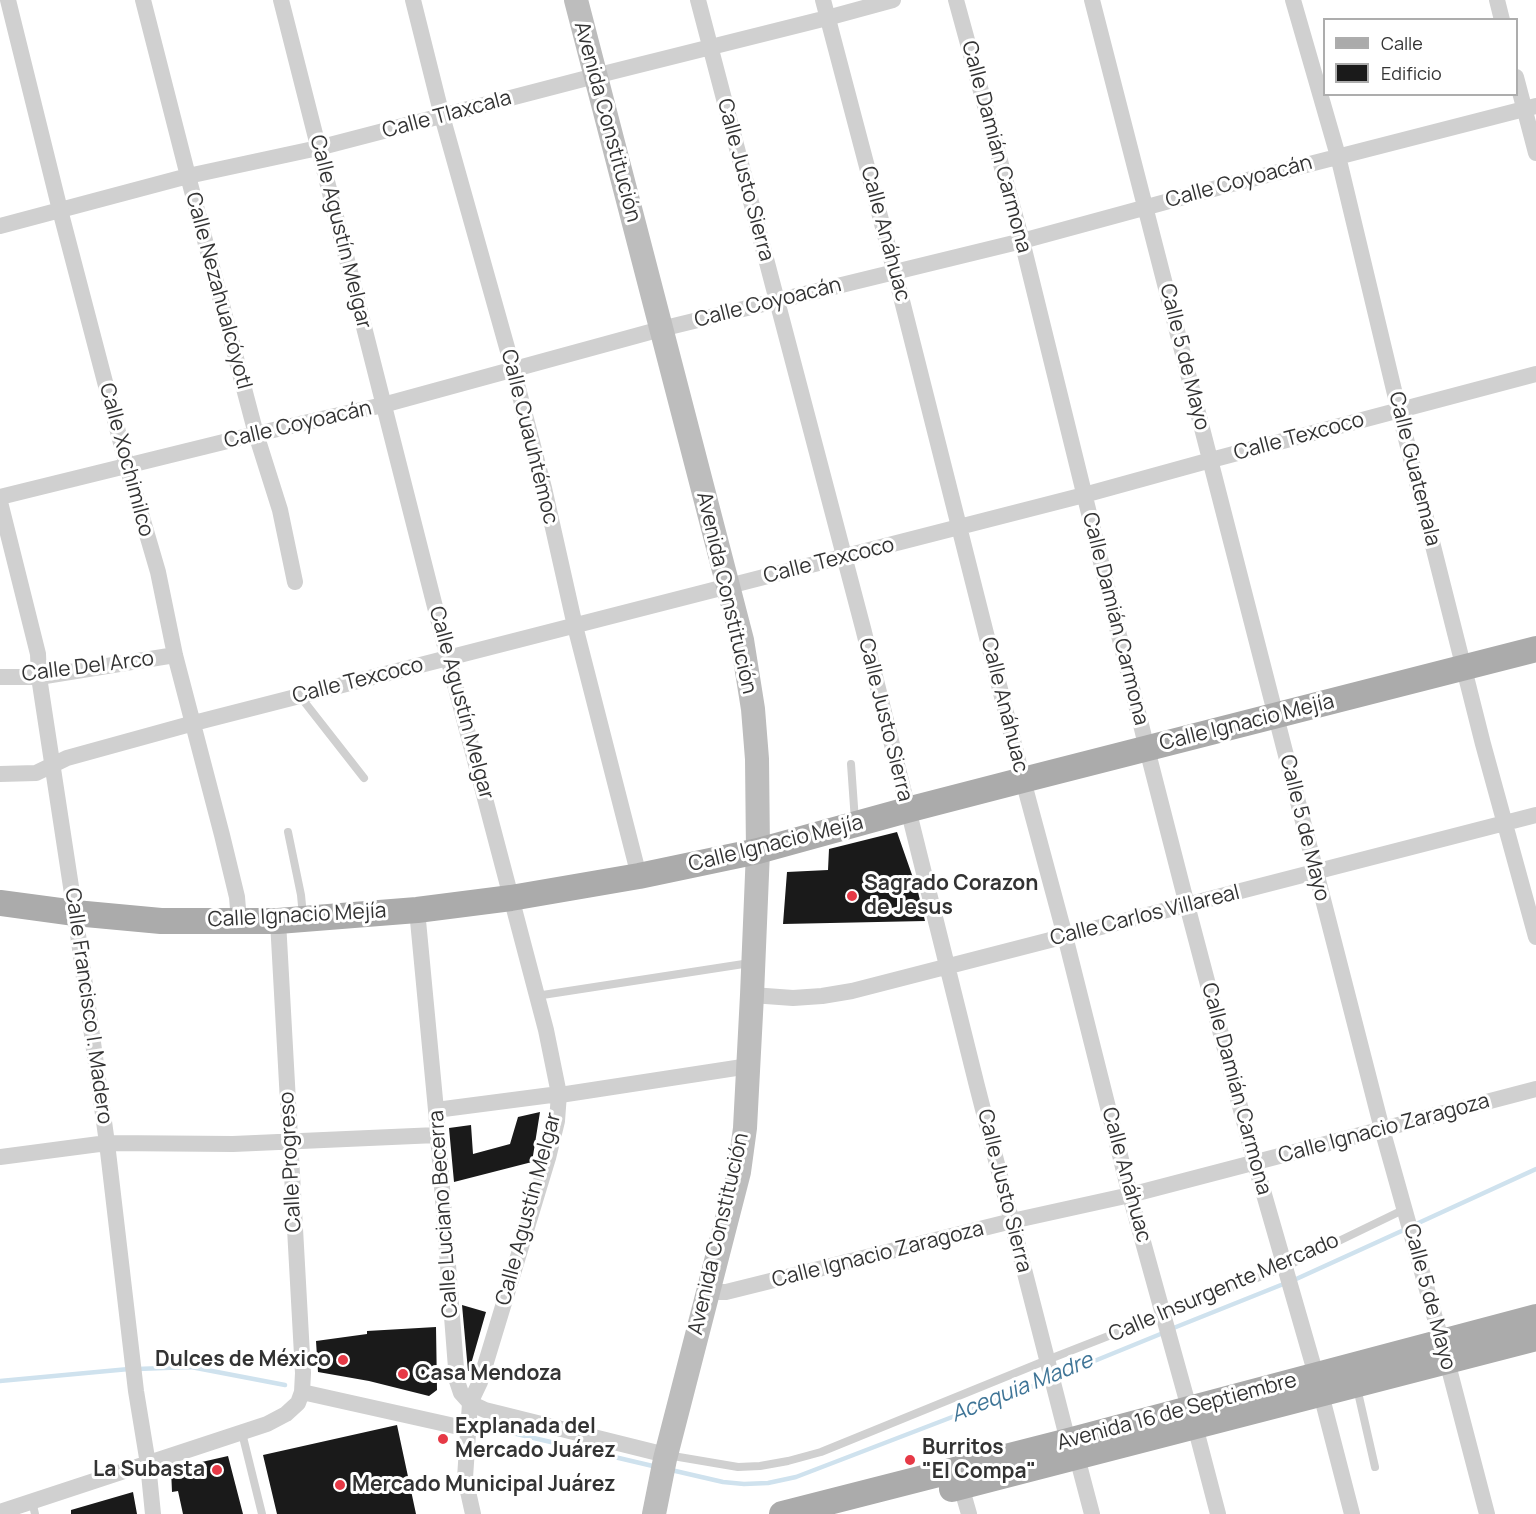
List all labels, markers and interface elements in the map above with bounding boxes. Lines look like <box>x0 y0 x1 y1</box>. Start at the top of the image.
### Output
legend <box>1323 18 1518 96</box>
street label: Avenida Constitución <box>568 19 646 225</box>
text: Calle <box>1381 31 1423 55</box>
street label: Calle Damián Carmona <box>956 38 1036 256</box>
text: Edificio <box>1381 61 1442 85</box>
street label: Calle Tlaxcala <box>380 86 514 144</box>
street label: Calle Justo Sierra <box>711 96 779 264</box>
street label: Calle Agustín Melgar <box>304 133 376 331</box>
street label: Calle Coyoacán <box>1163 150 1315 214</box>
street label: Calle Anáhuac <box>855 164 915 304</box>
street label: Calle Nezahualcóyotl <box>180 190 256 392</box>
street label: Calle Coyoacán <box>692 273 844 333</box>
street label: Calle 5 de Mayo <box>1154 281 1214 433</box>
street label: Calle Cuauhtémoc <box>495 347 563 527</box>
street label: Calle Xochimilco <box>93 380 159 540</box>
street label: Calle Guatemala <box>1383 389 1445 549</box>
street label: Calle Coyoacán <box>222 396 374 454</box>
street label: Calle Texcoco <box>1231 408 1367 466</box>
street label: Avenida Constitución <box>690 490 762 696</box>
street label: Calle Damián Carmona <box>1076 510 1154 728</box>
street label: Calle Texcoco <box>761 533 897 589</box>
street label: Calle Agustín Melgar <box>423 604 499 802</box>
street label: Calle Anáhuac <box>975 635 1033 775</box>
street label: Calle Justo Sierra <box>853 636 917 804</box>
street label: Calle Del Arco <box>21 646 155 688</box>
street label: Calle Texcoco <box>290 653 426 709</box>
street label: Calle Ignacio Mejía <box>1157 689 1337 757</box>
street label: Calle 5 de Mayo <box>1274 752 1334 904</box>
street label: Calle Ignacio Mejía <box>686 810 866 878</box>
place label: Sagrado Corazon de Jesus <box>864 871 1038 921</box>
street label: Calle Carlos Villareal <box>1048 880 1242 952</box>
street label: Calle Francisco I. Madero <box>59 886 117 1126</box>
marker: Sagrado Corazon de Jesus <box>845 889 859 903</box>
street label: Calle Ignacio Mejía <box>207 899 387 933</box>
street label: Calle Damián Carmona <box>1196 980 1276 1198</box>
street label: Calle Ignacio Zaragoza <box>1276 1089 1492 1169</box>
street label: Calle Progreso <box>275 1091 307 1233</box>
street label: Calle Anáhuac <box>1096 1105 1156 1245</box>
street label: Calle Justo Sierra <box>972 1107 1036 1275</box>
street label: Calle Luciano Becerra <box>424 1109 464 1319</box>
street label: Calle Agustín Melgar <box>491 1110 567 1308</box>
street label: Avenida Constitución <box>683 1131 755 1337</box>
street label: Calle Ignacio Zaragoza <box>770 1216 986 1294</box>
street label: Calle 5 de Mayo <box>1397 1221 1461 1373</box>
street label: Calle Insurgente Mercado <box>1105 1228 1343 1348</box>
place label: Dulces de México <box>155 1347 331 1373</box>
water label: Acequia Madre <box>947 1348 1097 1428</box>
marker: Dulces de México <box>336 1353 350 1367</box>
place label: Casa Mendoza <box>415 1361 562 1387</box>
marker: Casa Mendoza <box>396 1367 410 1381</box>
street label: Avenida 16 de Septiembre <box>1054 1368 1300 1456</box>
place label: Explanada del Mercado Juárez <box>455 1414 616 1464</box>
marker: Explanada del Mercado Juárez <box>436 1432 450 1446</box>
place label: Burritos "El Compa" <box>922 1435 1036 1485</box>
marker: Burritos "El Compa" <box>903 1453 917 1467</box>
place label: La Subasta <box>93 1457 205 1483</box>
marker: La Subasta <box>210 1463 224 1477</box>
place label: Mercado Municipal Juárez <box>352 1472 616 1498</box>
marker: Mercado Municipal Juárez <box>333 1478 347 1492</box>

